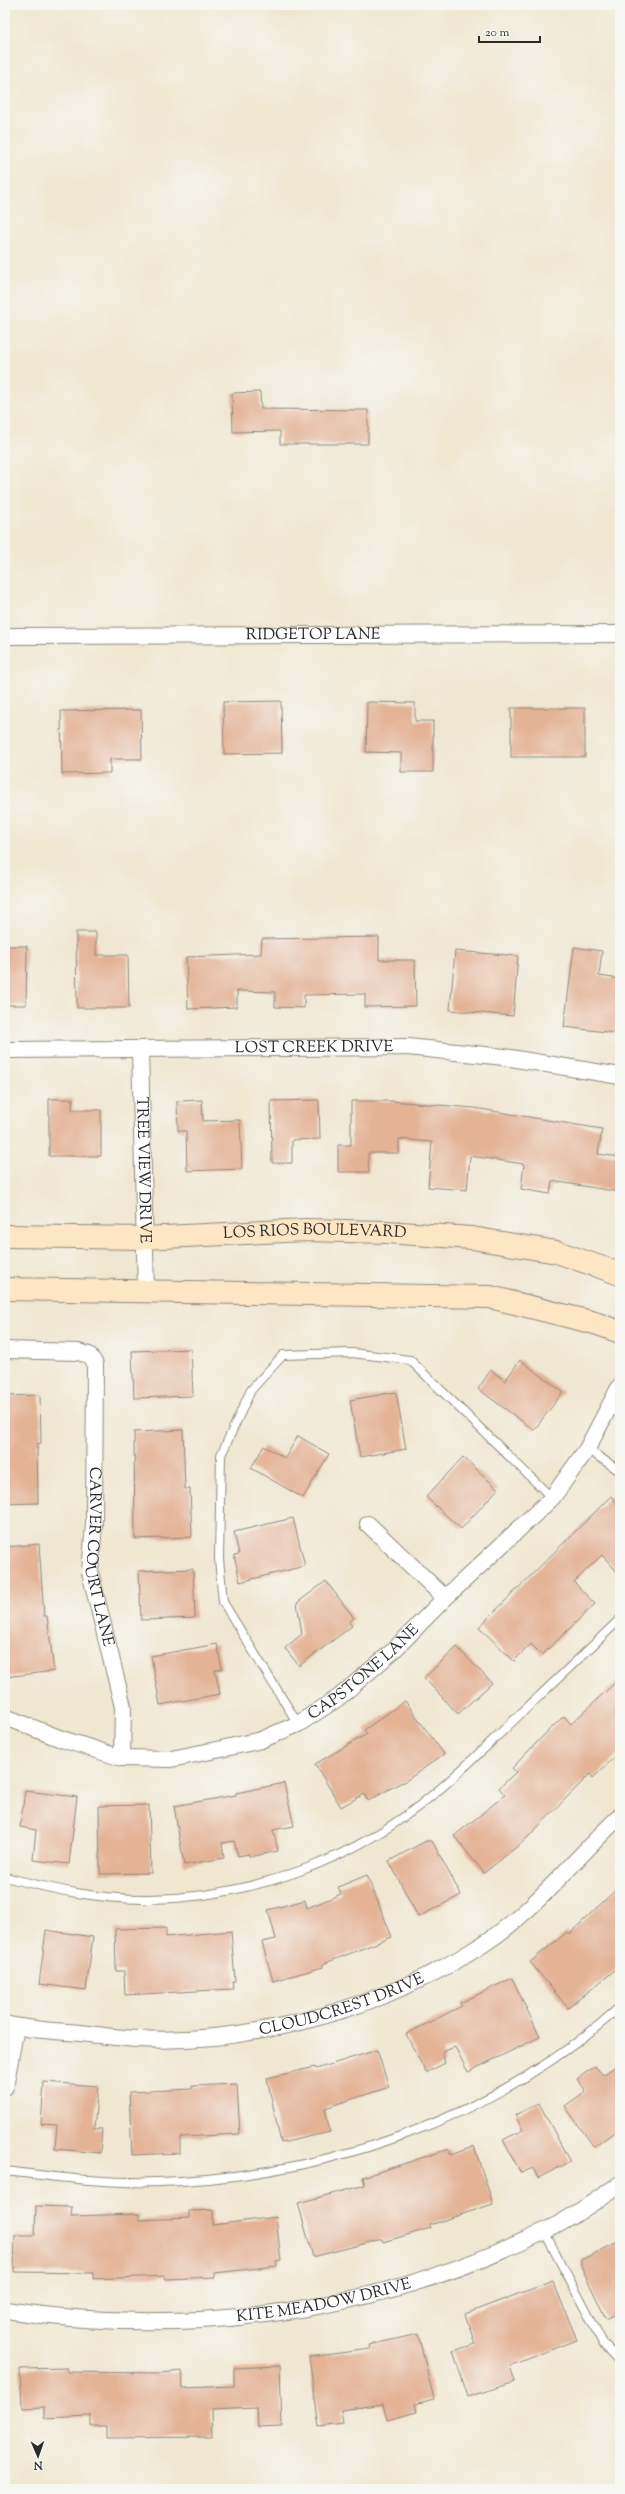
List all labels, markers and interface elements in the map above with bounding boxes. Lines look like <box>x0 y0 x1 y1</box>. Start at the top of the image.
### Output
scale bar <box>479 18 540 44</box>
text: 20 m <box>485 24 510 42</box>
street label: RIDGETOP LANE <box>246 623 381 647</box>
street label: LOST CREEK DRIVE <box>235 1036 394 1060</box>
street label: TREE VIEW DRIVE <box>130 1096 156 1244</box>
street label: LOS RIOS BOULEVARD <box>223 1218 407 1246</box>
street label: CARVER COURT LANE <box>77 1467 119 1649</box>
street label: CAPSTONE LANE <box>303 1619 425 1726</box>
street label: CLOUDCREST DRIVE <box>257 1967 428 2042</box>
street label: KITE MEADOW DRIVE <box>235 2272 414 2329</box>
north arrow <box>18 2436 58 2476</box>
text: N <box>33 2457 44 2473</box>

